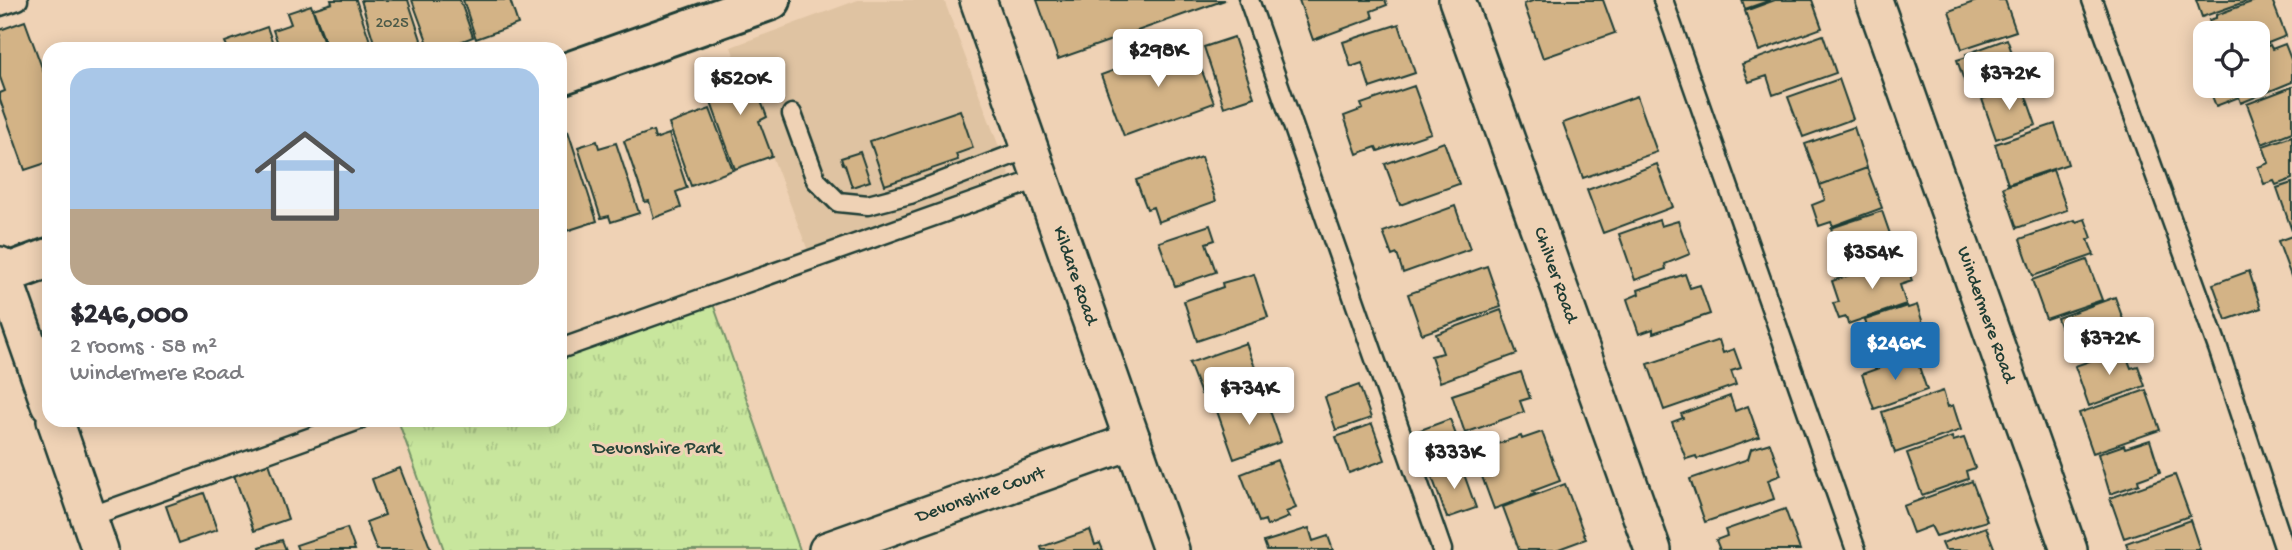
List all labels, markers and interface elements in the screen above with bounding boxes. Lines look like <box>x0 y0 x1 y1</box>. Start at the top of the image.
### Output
house number: 2025 <box>375 15 409 34</box>
map controls <box>2193 21 2270 98</box>
button: locate <box>2193 21 2270 98</box>
pin: $298K <box>1109 29 1207 89</box>
text: $298K <box>1129 38 1187 65</box>
pin: $372K <box>1960 52 2058 112</box>
pin: $520K <box>691 58 789 117</box>
text: $372K <box>1980 61 2038 88</box>
text: $520K <box>710 66 770 93</box>
icon: home <box>242 113 368 239</box>
street label: Kildare Road <box>1047 223 1103 330</box>
street label: Chilver Road <box>1527 224 1583 328</box>
pin: $354K <box>1823 232 1921 291</box>
text: $354K <box>1843 240 1901 267</box>
street label: Windermere Road <box>1951 244 2021 388</box>
text: $246,000 <box>70 299 188 334</box>
pin: $372K <box>2060 318 2158 377</box>
pin: $246K <box>1846 322 1944 382</box>
text: $372K <box>2080 326 2138 353</box>
text: $246K <box>1867 331 1923 358</box>
text: 2 rooms · 58 m² <box>70 334 217 361</box>
text: Windermere Road <box>70 361 243 388</box>
pin: $734K <box>1200 368 1298 427</box>
text: $734K <box>1220 376 1278 403</box>
pin: $333K <box>1405 432 1503 491</box>
park label: Devonshire Park <box>591 438 723 461</box>
text: $333K <box>1425 440 1483 467</box>
street label: Devonshire Court <box>911 461 1050 530</box>

